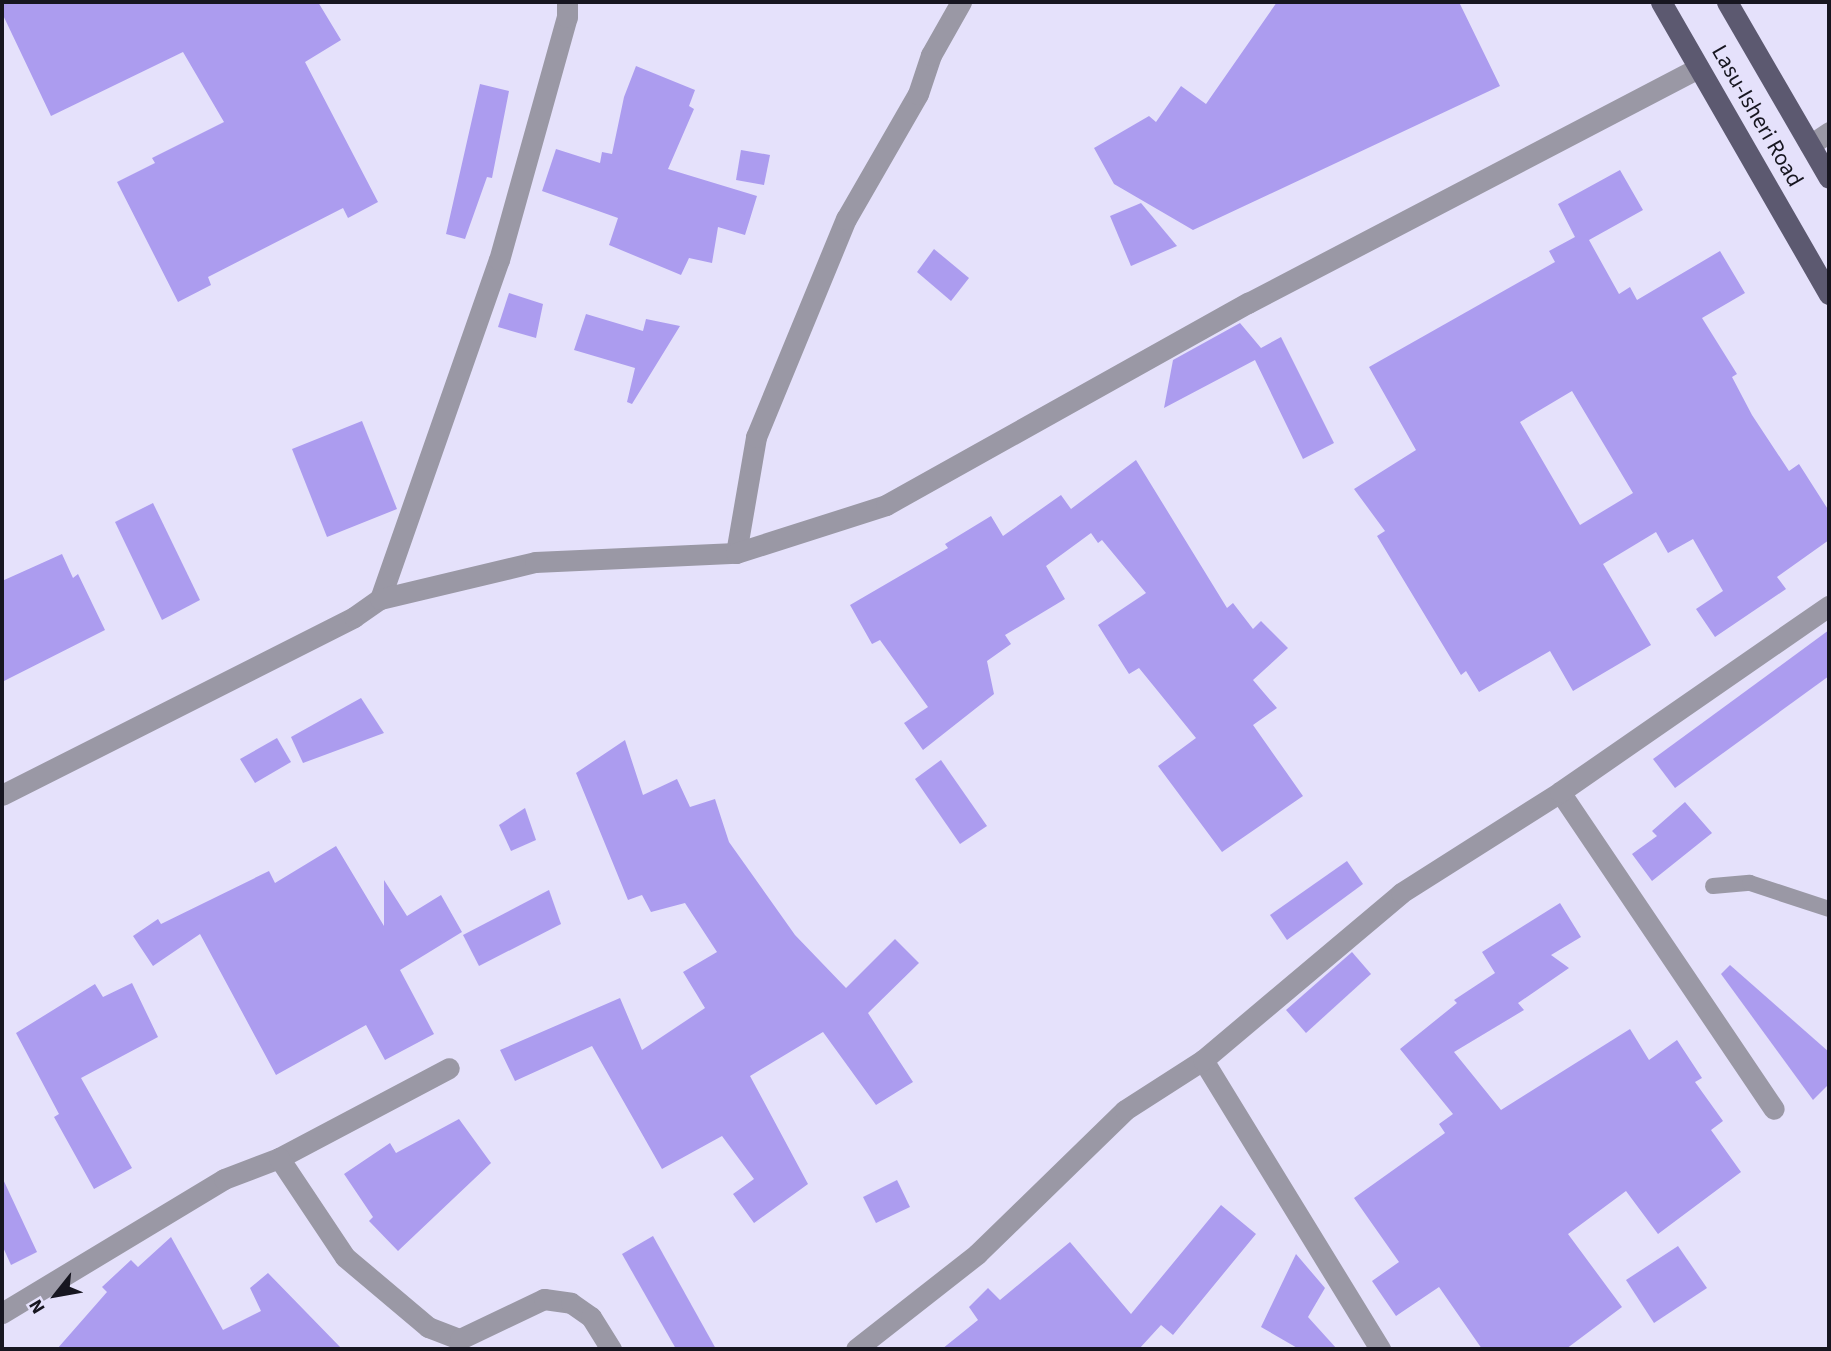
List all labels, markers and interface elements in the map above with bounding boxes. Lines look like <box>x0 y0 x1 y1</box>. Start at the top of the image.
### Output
street label: Lasu-Isheri Road <box>1705 40 1809 192</box>
north arrow <box>21 1260 91 1330</box>
text: N <box>23 1294 52 1318</box>

